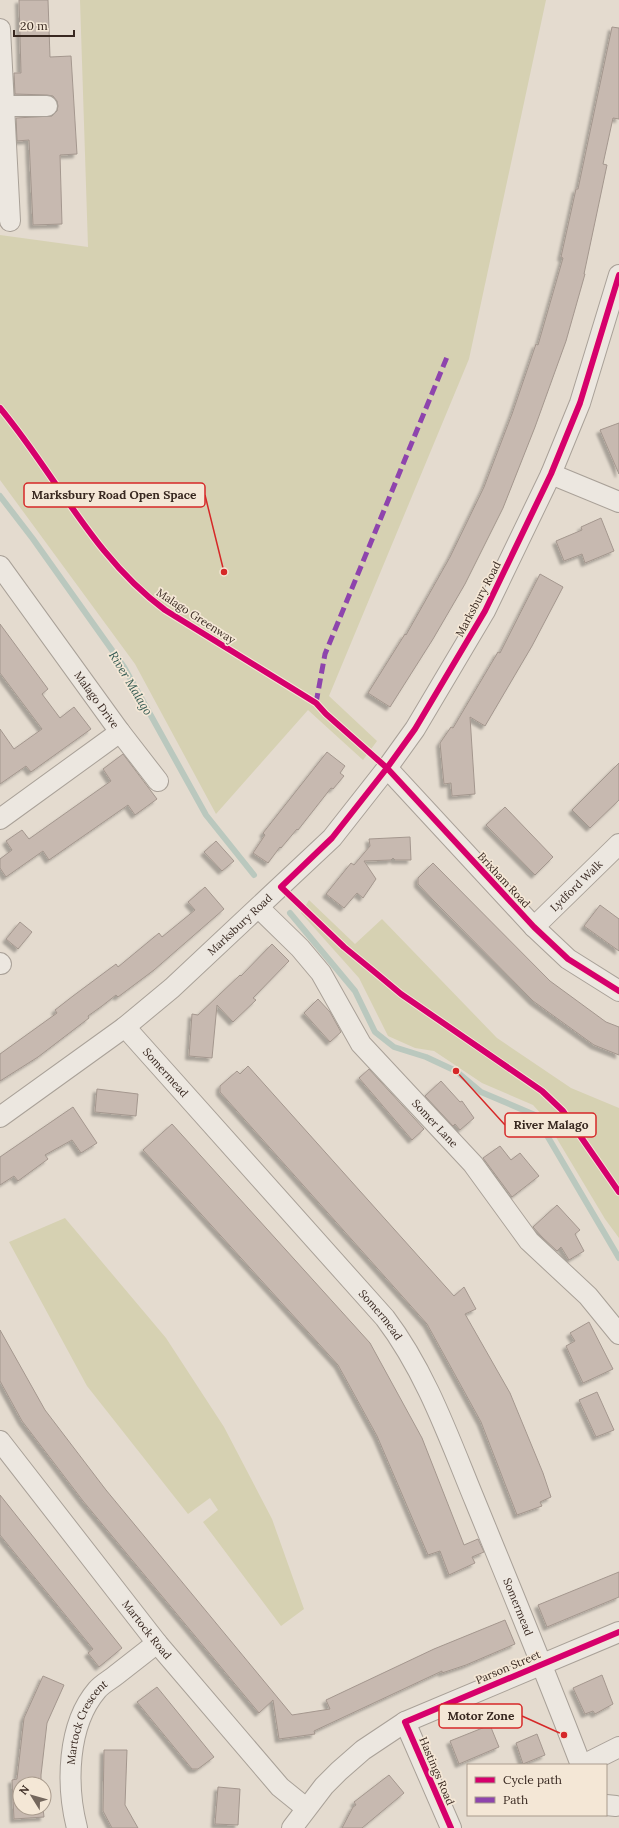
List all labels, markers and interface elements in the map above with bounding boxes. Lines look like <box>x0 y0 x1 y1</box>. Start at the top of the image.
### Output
scale bar <box>14 12 74 38</box>
text: 20 m <box>20 18 48 33</box>
callout: Marksbury Road Open Space <box>24 483 205 507</box>
text: Marksbury Road Open Space <box>32 487 197 502</box>
street label: Marksbury Road <box>452 558 504 639</box>
street label: Malago Greenway <box>154 585 238 647</box>
water label: River Malago <box>106 648 156 718</box>
street label: Malago Drive <box>71 668 122 731</box>
street label: Brixham Road <box>475 849 534 911</box>
street label: Lydford Walk <box>547 857 605 914</box>
street label: Marksbury Road <box>204 890 275 958</box>
street label: Somermead <box>140 1045 192 1100</box>
street label: Somer Lane <box>409 1096 461 1151</box>
callout: River Malago <box>505 1113 596 1137</box>
text: River Malago <box>513 1117 589 1132</box>
street label: Somermead <box>356 1287 406 1343</box>
street label: Somermead <box>500 1576 536 1638</box>
street label: Martock Road <box>119 1597 175 1662</box>
street label: Parson Street <box>473 1647 543 1687</box>
street label: Martock Crescent <box>64 1676 111 1765</box>
callout: Motor Zone <box>439 1704 522 1728</box>
text: Motor Zone <box>448 1708 515 1723</box>
street label: Hastings Road <box>416 1735 458 1808</box>
legend <box>467 1764 607 1816</box>
text: Cycle path <box>503 1772 562 1787</box>
north arrow <box>12 1776 52 1816</box>
text: N <box>16 1782 32 1798</box>
text: Path <box>503 1792 528 1807</box>

